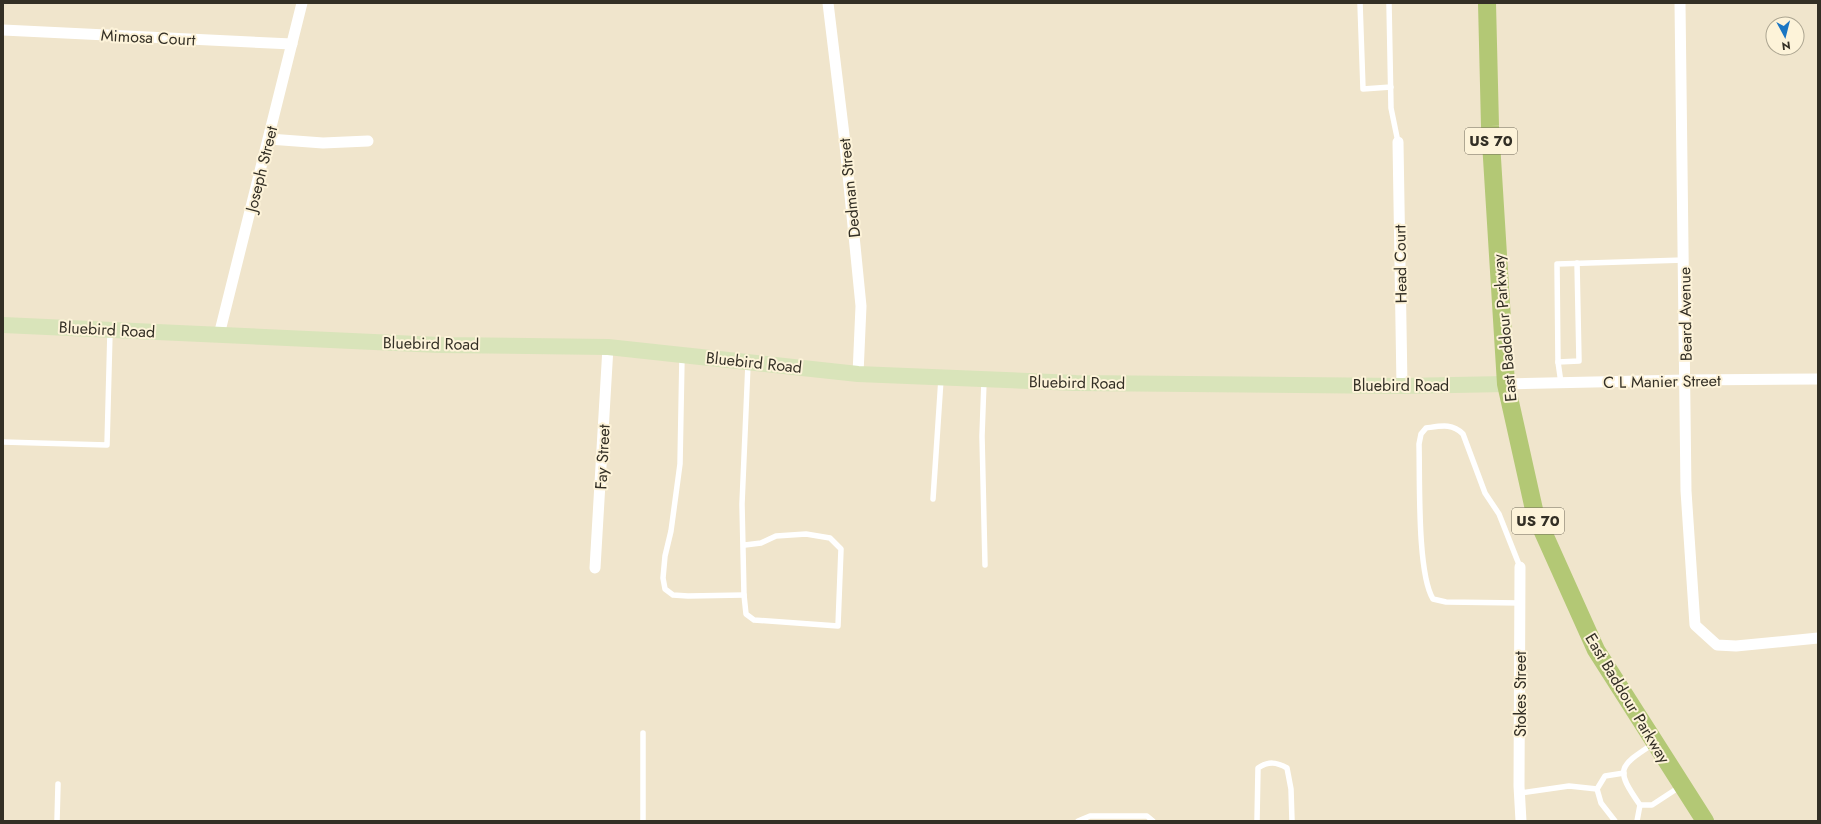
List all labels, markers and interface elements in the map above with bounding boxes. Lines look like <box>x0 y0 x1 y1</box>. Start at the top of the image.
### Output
north arrow <box>1765 16 1805 56</box>
street label: Mimosa Court <box>100 24 196 51</box>
text: N <box>1781 37 1792 54</box>
street label: Joseph Street <box>239 124 283 216</box>
road number: US 70 <box>1465 128 1517 154</box>
street label: Dedman Street <box>833 137 866 239</box>
street label: Head Court <box>1388 224 1413 304</box>
street label: East Baddour Parkway <box>1487 252 1522 403</box>
street label: Beard Avenue <box>1673 267 1698 361</box>
street label: Bluebird Road <box>58 315 156 344</box>
street label: Bluebird Road <box>383 331 479 356</box>
street label: Bluebird Road <box>705 346 803 379</box>
street label: C L Manier Street <box>1603 369 1721 394</box>
street label: Bluebird Road <box>1029 370 1125 395</box>
street label: Bluebird Road <box>1353 374 1449 397</box>
street label: Fay Street <box>589 424 616 490</box>
road number: US 70 <box>1512 508 1564 534</box>
street label: East Baddour Parkway <box>1580 629 1676 768</box>
street label: Stokes Street <box>1509 651 1532 737</box>

